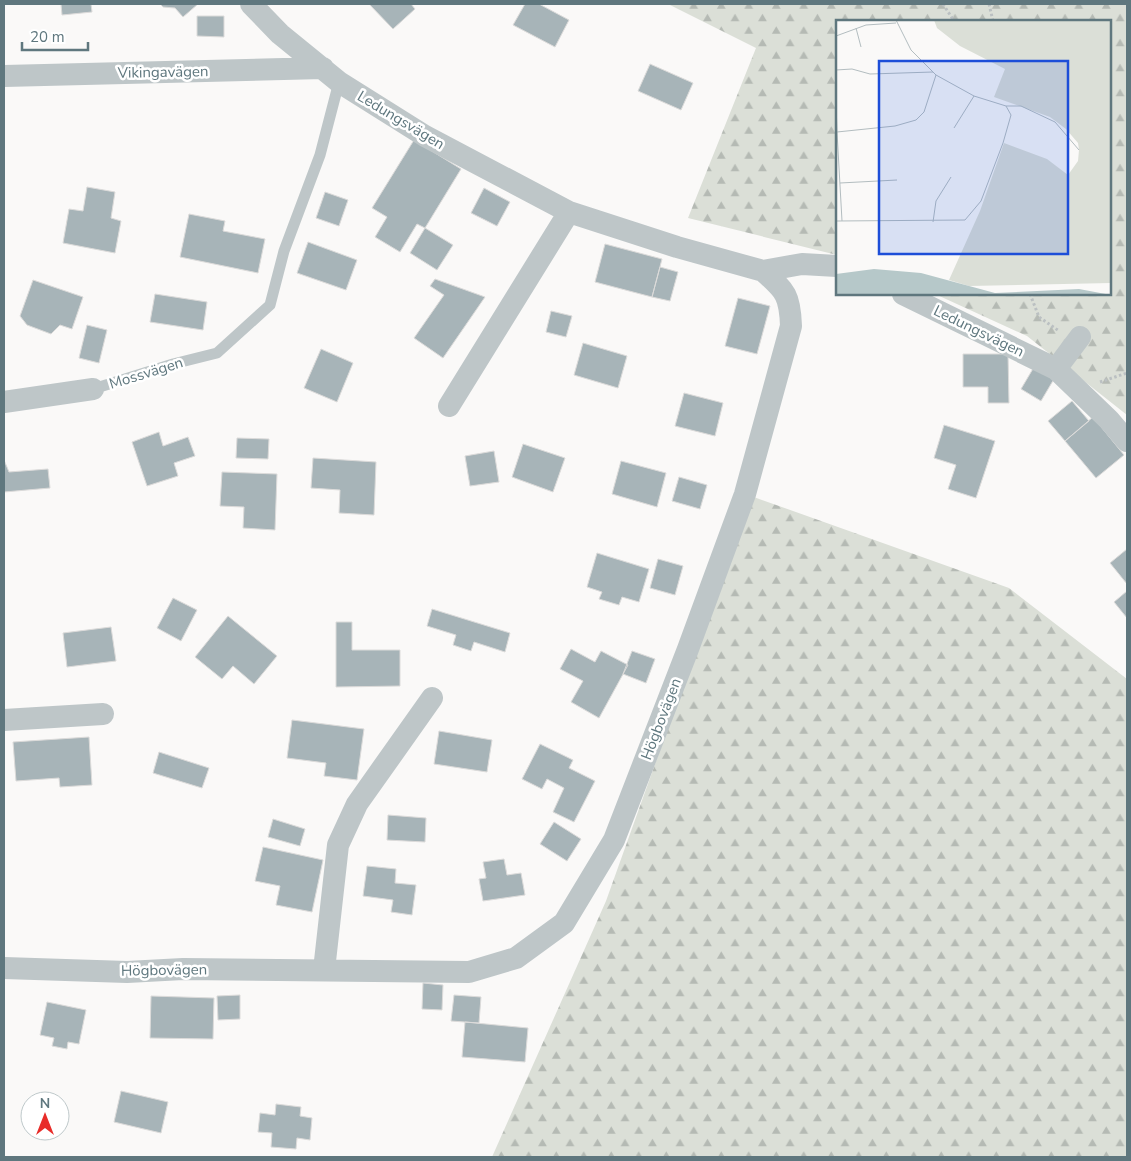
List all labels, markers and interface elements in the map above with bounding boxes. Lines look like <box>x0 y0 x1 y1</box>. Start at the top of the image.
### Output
scale bar <box>22 20 89 52</box>
inset map <box>836 20 1111 295</box>
text: 20 m <box>30 27 65 47</box>
street label: Vikingavägen <box>116 61 209 83</box>
street label: Ledungsvägen <box>354 86 448 154</box>
street label: Ledungsvägen <box>930 300 1028 362</box>
street label: Mossvägen <box>107 352 185 394</box>
street label: Högbovägen <box>636 675 686 763</box>
street label: Högbovägen <box>121 959 207 981</box>
north arrow <box>20 1091 70 1141</box>
text: N <box>40 1094 50 1113</box>

